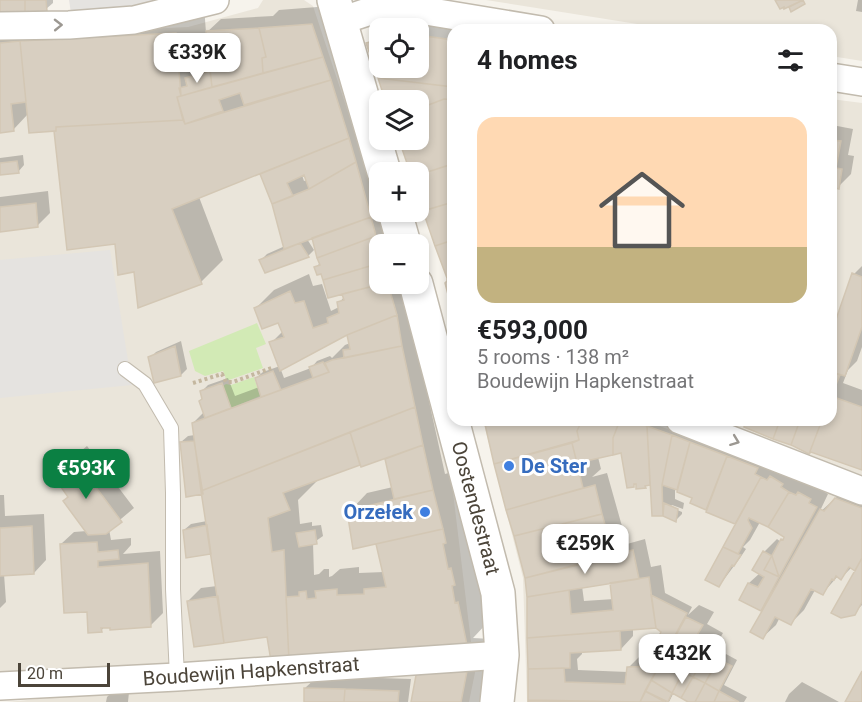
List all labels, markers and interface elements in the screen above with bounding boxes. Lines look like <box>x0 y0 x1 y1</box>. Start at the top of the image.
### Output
map controls <box>369 18 429 294</box>
button: locate <box>369 18 429 78</box>
one-way arrow <box>54 19 63 31</box>
pin: €339K <box>155 33 239 84</box>
text: €339K <box>168 40 226 64</box>
icon: filters <box>774 44 807 77</box>
text: 4 homes <box>477 45 578 75</box>
button: layers <box>369 90 429 150</box>
icon: home <box>588 156 696 264</box>
button: + <box>369 162 429 222</box>
button: − <box>369 234 429 294</box>
text: €593,000 <box>477 315 588 345</box>
text: 5 rooms · 138 m² <box>477 345 629 369</box>
text: Boudewijn Hapkenstraat <box>477 369 694 393</box>
one-way arrow <box>729 434 740 446</box>
street label: Oostendestraat <box>447 439 505 577</box>
pin: €593K <box>44 449 128 500</box>
place label: De Ster <box>521 454 588 478</box>
text: €593K <box>57 456 115 480</box>
marker: De Ster <box>502 459 516 473</box>
place label: Orzełek <box>343 500 413 524</box>
marker: Orzełek <box>418 505 432 519</box>
pin: €259K <box>543 524 627 575</box>
text: €259K <box>556 531 614 555</box>
pin: €432K <box>640 634 724 685</box>
text: €432K <box>653 641 711 665</box>
street label: Boudewijn Hapkenstraat <box>142 651 360 691</box>
scale bar <box>18 660 110 688</box>
text: 20 m <box>27 664 63 683</box>

